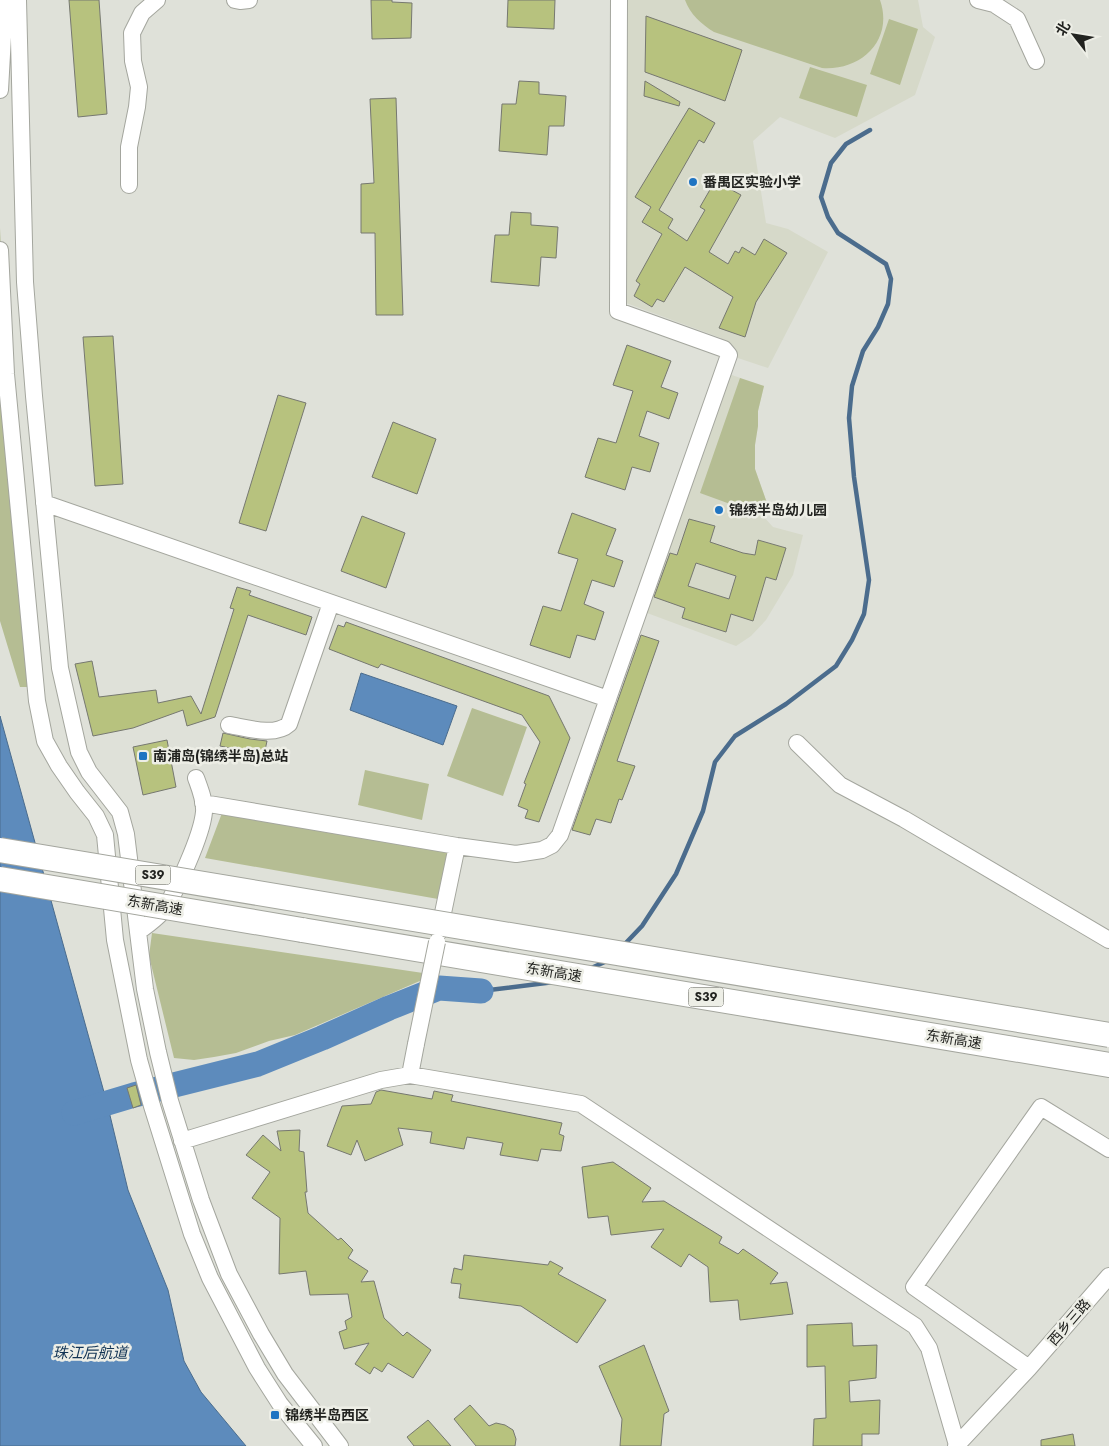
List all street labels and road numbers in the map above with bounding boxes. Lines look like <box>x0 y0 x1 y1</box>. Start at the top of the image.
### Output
road number: S39 <box>136 866 170 884</box>
street label: 东新高速 <box>126 890 184 920</box>
street label: 东新高速 <box>525 958 583 986</box>
road number: S39 <box>688 988 724 1006</box>
street label: 东新高速 <box>925 1025 983 1053</box>
street label: 西乡三路 <box>1043 1294 1095 1350</box>

